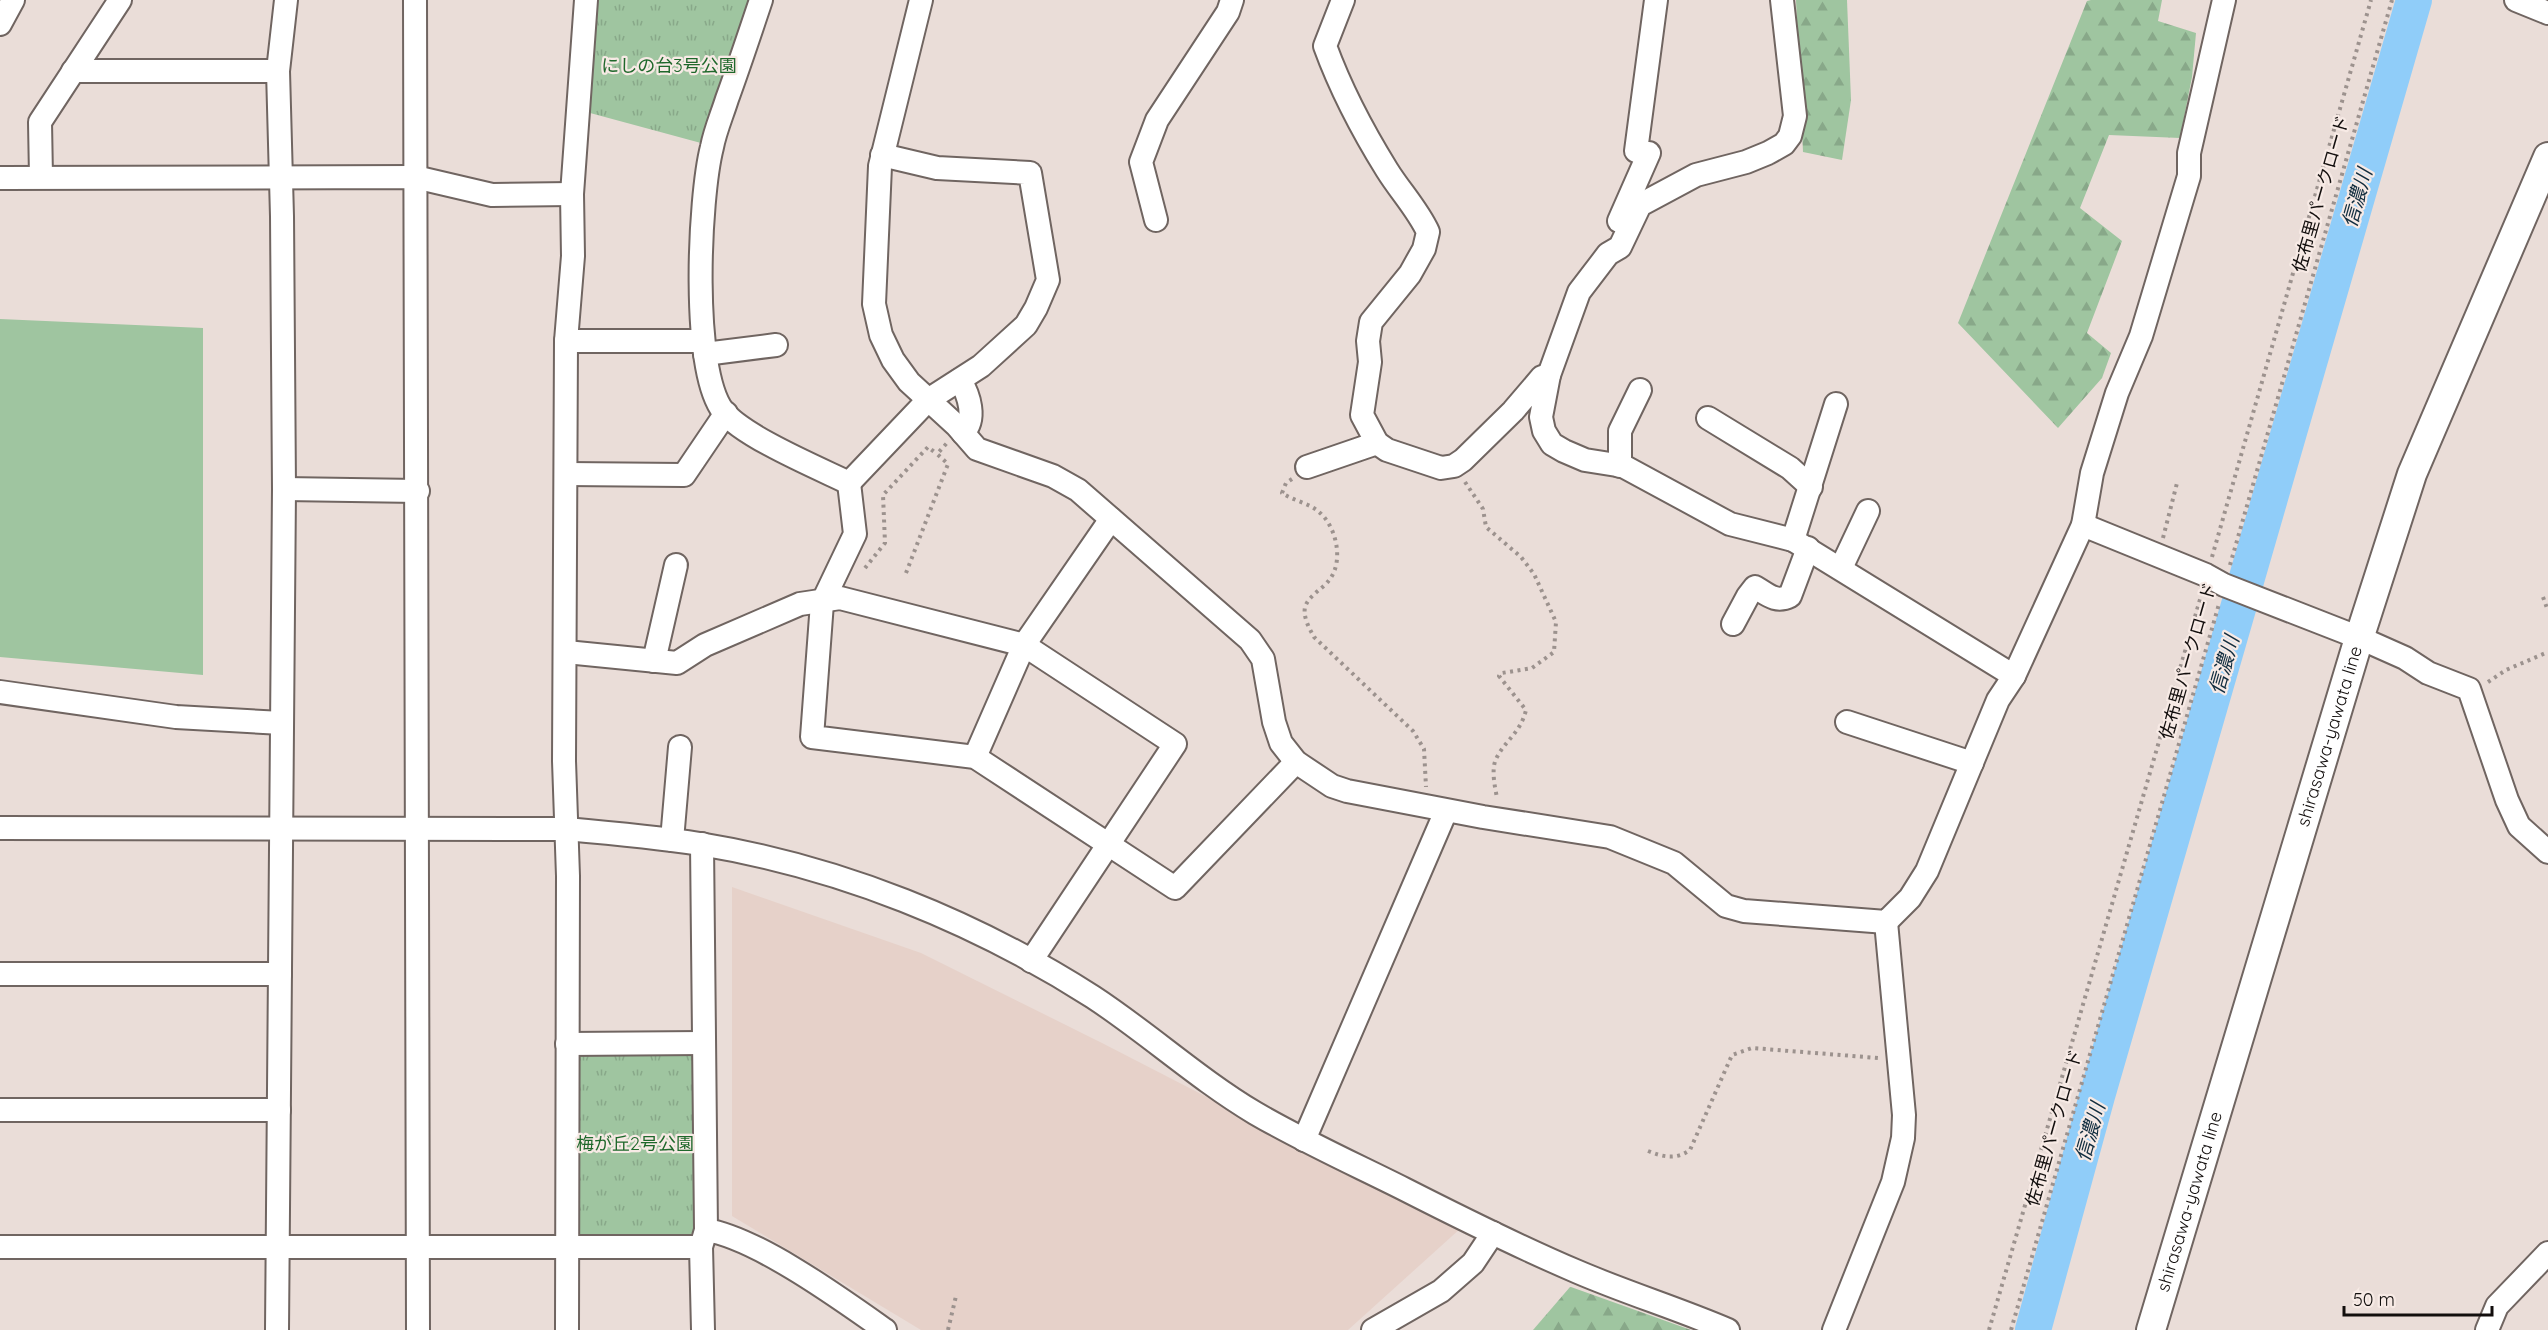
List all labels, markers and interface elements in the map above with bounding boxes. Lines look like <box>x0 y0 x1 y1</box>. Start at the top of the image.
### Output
park label: にしの台3号公園 <box>601 54 737 77</box>
street label: 佐布里パークロード <box>2287 113 2354 275</box>
water label: 信濃川 <box>2336 164 2377 230</box>
street label: 佐布里パークロード <box>2154 580 2221 742</box>
water label: 信濃川 <box>2203 631 2244 697</box>
street label: shirasawa-yawata line <box>2291 643 2367 829</box>
street label: 佐布里パークロード <box>2020 1047 2087 1209</box>
water label: 信濃川 <box>2069 1098 2110 1164</box>
street label: shirasawa-yawata line <box>2151 1109 2227 1295</box>
park label: 梅が丘2号公園 <box>576 1132 694 1155</box>
scale bar <box>2344 1279 2492 1317</box>
text: 50 m <box>2353 1288 2395 1311</box>

